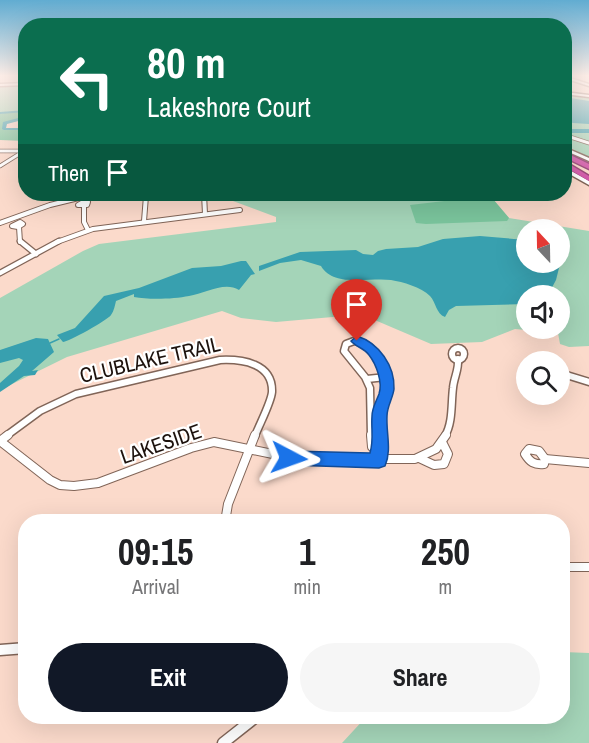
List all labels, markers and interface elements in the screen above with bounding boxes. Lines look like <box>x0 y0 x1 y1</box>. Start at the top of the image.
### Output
text: 80 m <box>147 35 226 91</box>
icon: left <box>48 42 126 120</box>
text: Lakeshore Court <box>147 89 311 125</box>
icon: arrive <box>101 156 134 189</box>
text: Then <box>48 158 89 188</box>
north arrow <box>516 219 570 273</box>
map controls <box>516 219 570 405</box>
pin <box>331 279 382 341</box>
button: sound <box>516 285 570 339</box>
icon: arrive <box>340 288 373 321</box>
street label: CLUBLAKE TRAIL <box>77 329 223 390</box>
button: search <box>516 351 570 405</box>
street label: LAKESIDE <box>116 416 205 471</box>
position arrow <box>257 426 321 490</box>
text: 09:15 <box>118 528 193 576</box>
text: 1 <box>299 528 315 576</box>
text: 250 <box>421 528 470 576</box>
text: Arrival <box>132 573 179 600</box>
text: min <box>293 573 321 600</box>
text: m <box>439 573 452 600</box>
button: Exit <box>48 643 288 712</box>
button: Share <box>300 643 540 712</box>

